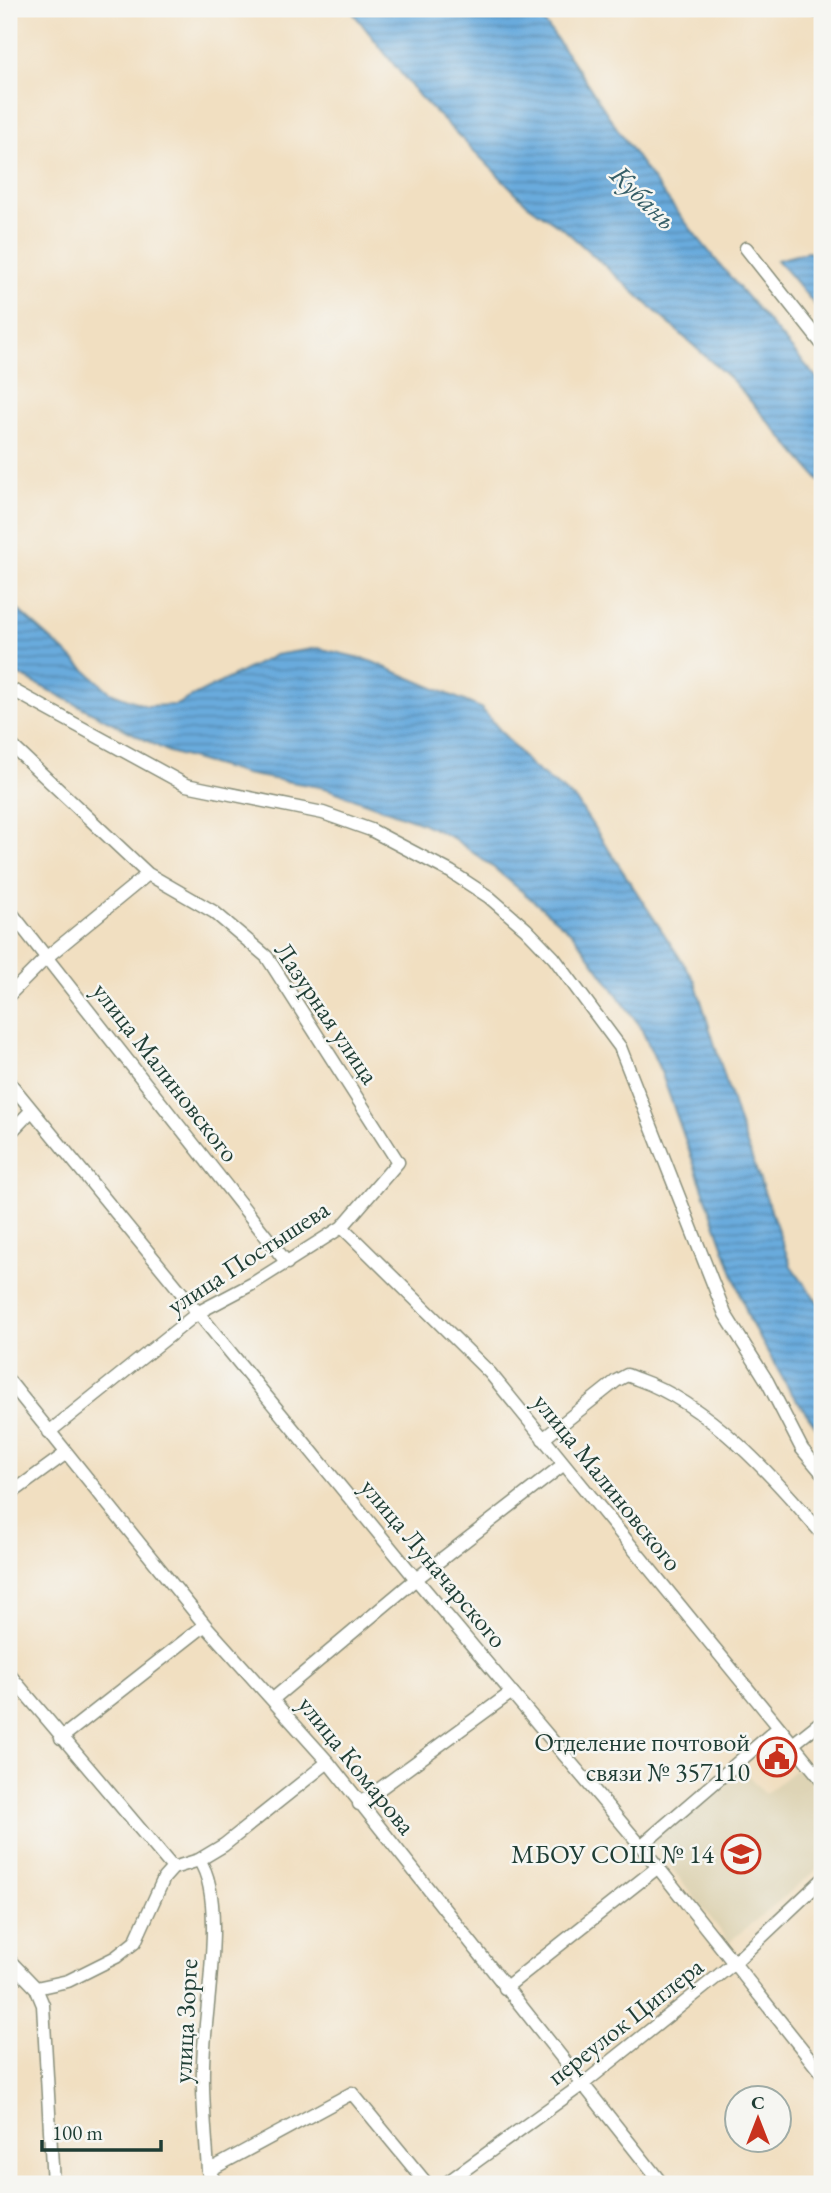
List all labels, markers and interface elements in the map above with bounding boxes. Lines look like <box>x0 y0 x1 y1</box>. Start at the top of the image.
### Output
water label: Кубань <box>602 156 685 237</box>
street label: Лазурная улица <box>267 935 387 1091</box>
street label: улица Малиновского <box>85 975 247 1169</box>
street label: улица Постышева <box>160 1191 336 1322</box>
street label: улица Малиновского <box>526 1386 690 1578</box>
street label: улица Луначарского <box>353 1471 515 1655</box>
street label: улица Комарова <box>290 1688 424 1842</box>
place label: Отделение почтовой связи № 357110 <box>534 1725 750 1789</box>
public building icon: Отделение почтовой связи № 357110 <box>756 1736 798 1778</box>
school or university icon: МБОУ СОШ № 14 <box>720 1833 762 1875</box>
place label: МБОУ СОШ № 14 <box>511 1837 715 1871</box>
street label: переулок Циглера <box>540 1949 711 2093</box>
street label: улица Зорге <box>165 1958 205 2084</box>
north arrow <box>722 2084 792 2154</box>
text: С <box>751 2090 765 2115</box>
scale bar <box>42 2109 161 2153</box>
text: 100 m <box>52 2119 103 2146</box>

